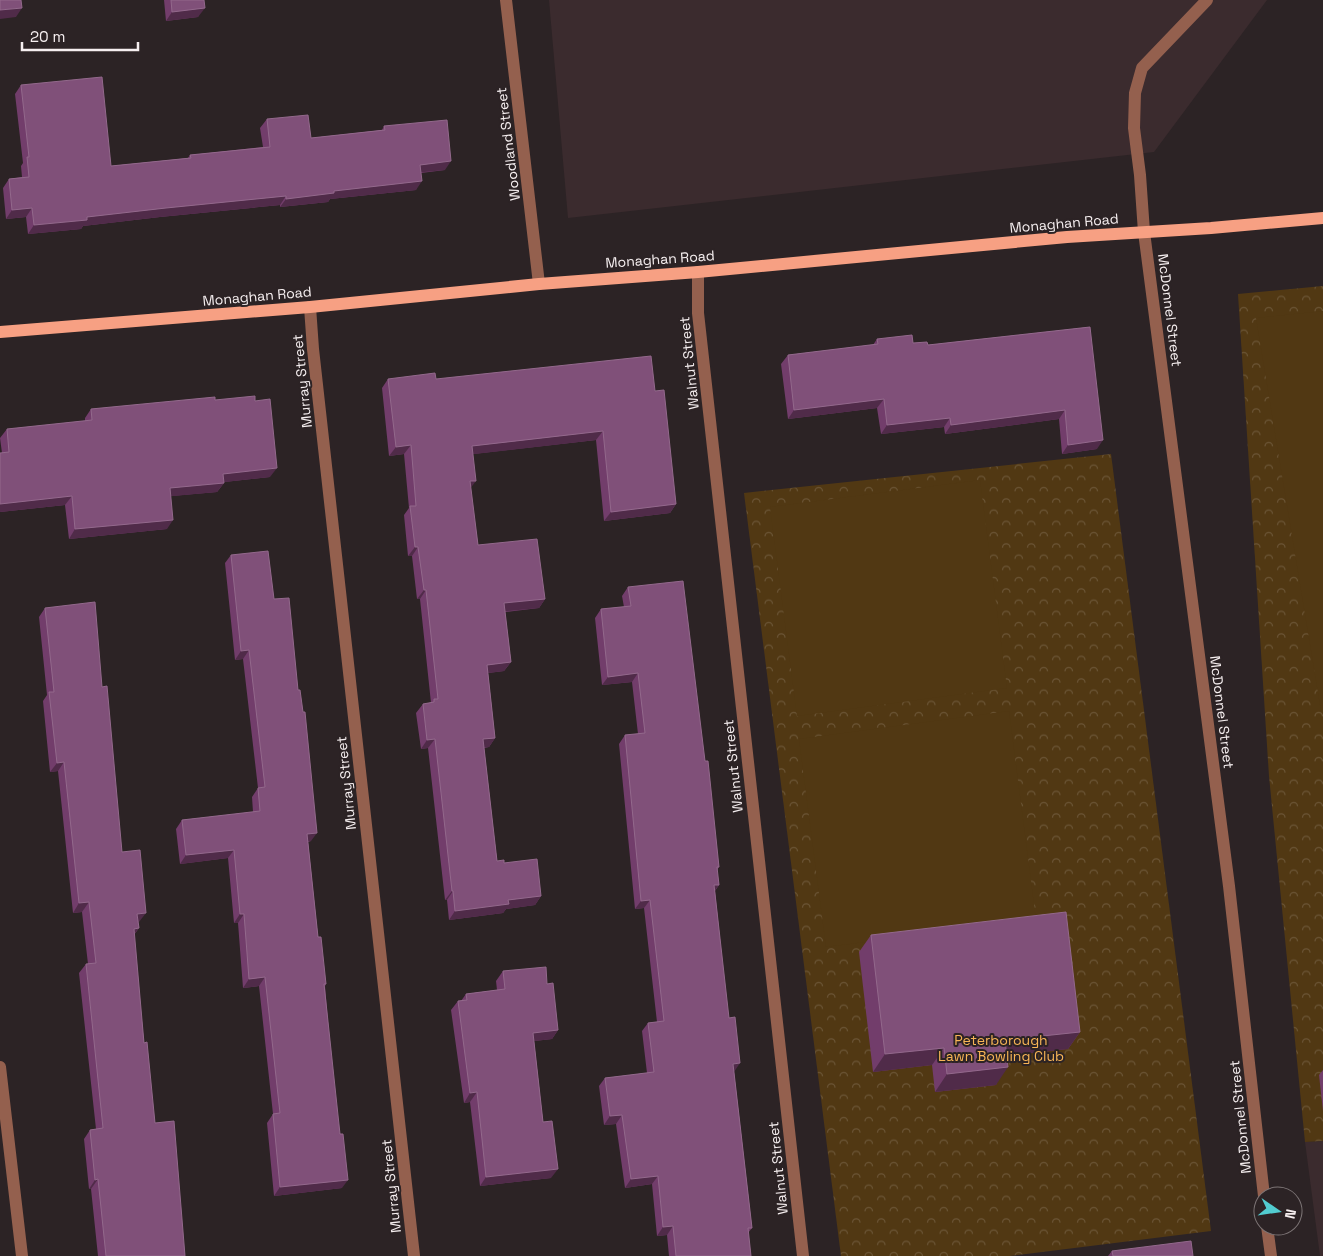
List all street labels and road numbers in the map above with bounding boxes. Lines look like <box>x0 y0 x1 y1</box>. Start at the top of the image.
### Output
street label: Woodland Street <box>492 86 524 202</box>
street label: Monaghan Road <box>1009 209 1119 237</box>
street label: Monaghan Road <box>605 246 715 272</box>
street label: McDonnel Street <box>1154 252 1186 368</box>
street label: Monaghan Road <box>202 282 312 310</box>
street label: Walnut Street <box>675 316 703 410</box>
street label: Murray Street <box>288 333 316 429</box>
street label: McDonnel Street <box>1206 654 1238 770</box>
street label: Walnut Street <box>719 719 747 813</box>
street label: Murray Street <box>332 735 360 831</box>
street label: McDonnel Street <box>1225 1060 1255 1174</box>
street label: Walnut Street <box>764 1121 792 1215</box>
street label: Murray Street <box>377 1138 405 1234</box>

